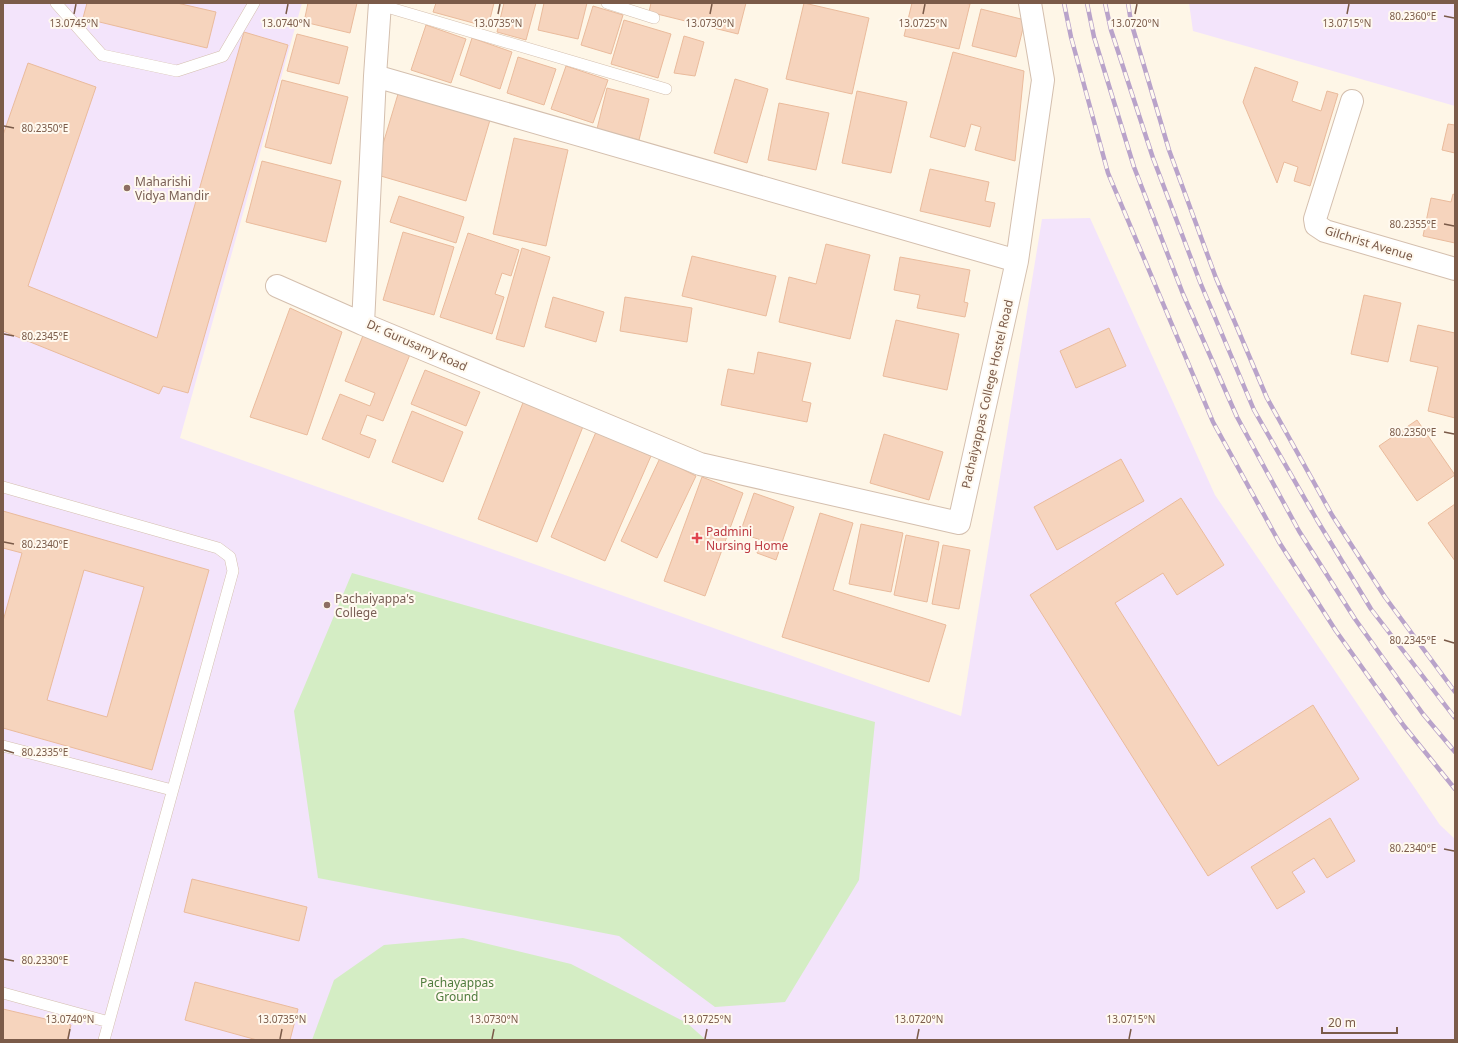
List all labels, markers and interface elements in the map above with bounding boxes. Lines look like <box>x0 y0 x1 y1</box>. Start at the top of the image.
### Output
text: 80.2360°E <box>1390 9 1436 23</box>
text: 13.0745°N <box>50 16 98 30</box>
text: 13.0740°N <box>262 16 310 30</box>
text: 13.0735°N <box>474 16 522 30</box>
text: 13.0730°N <box>686 16 734 30</box>
text: 13.0725°N <box>899 16 947 30</box>
text: 13.0720°N <box>1111 16 1159 30</box>
text: 13.0715°N <box>1323 16 1371 30</box>
text: 80.2350°E <box>22 121 68 135</box>
place label: Maharishi Vidya Mandir <box>135 173 209 204</box>
marker: Maharishi Vidya Mandir <box>122 183 132 193</box>
text: 80.2355°E <box>1390 217 1436 231</box>
street label: Gilchrist Avenue <box>1323 221 1415 265</box>
street label: Pachaiyappas College Hostel Road <box>957 298 1017 490</box>
street label: Dr. Gurusamy Road <box>364 315 470 375</box>
text: 80.2345°E <box>22 329 68 343</box>
text: 80.2350°E <box>1390 425 1436 439</box>
place label: Padmini Nursing Home <box>706 523 789 554</box>
marker: Padmini Nursing Home <box>691 532 703 544</box>
text: 80.2340°E <box>22 537 68 551</box>
place label: Pachaiyappa's College <box>335 590 415 621</box>
marker: Pachaiyappa's College <box>322 600 332 610</box>
text: 80.2345°E <box>1390 633 1436 647</box>
text: 80.2335°E <box>22 745 68 759</box>
text: 80.2340°E <box>1390 841 1436 855</box>
text: 80.2330°E <box>22 953 68 967</box>
park label: Pachayappas Ground <box>420 974 494 1005</box>
scale bar <box>1322 1009 1397 1035</box>
text: 13.0740°N <box>46 1012 94 1026</box>
text: 13.0735°N <box>258 1012 306 1026</box>
text: 13.0730°N <box>470 1012 518 1026</box>
text: 13.0725°N <box>683 1012 731 1026</box>
text: 13.0720°N <box>895 1012 943 1026</box>
text: 13.0715°N <box>1107 1012 1155 1026</box>
text: 20 m <box>1328 1014 1356 1031</box>

